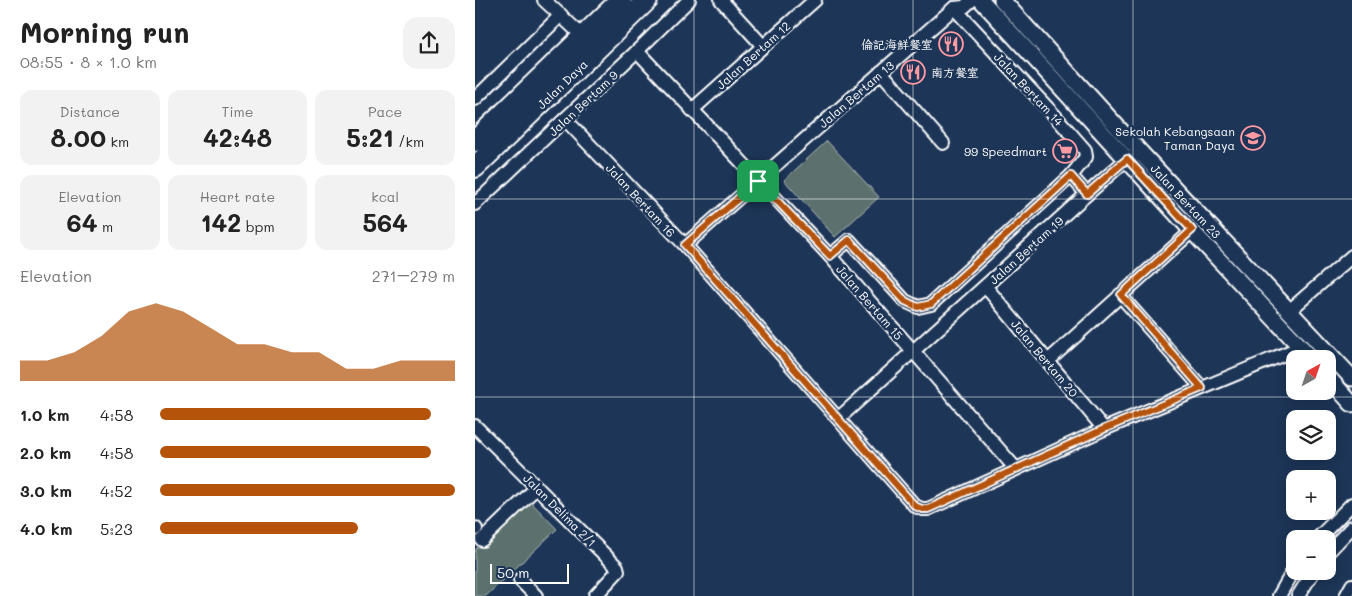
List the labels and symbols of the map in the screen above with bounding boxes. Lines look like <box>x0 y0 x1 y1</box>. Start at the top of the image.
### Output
street label: Jalan Bertam 12 <box>713 18 793 92</box>
restaurant icon: 倫記海鮮餐室 <box>938 31 964 57</box>
place label: 倫記海鮮餐室 <box>861 36 933 52</box>
street label: Jalan Bertam 14 <box>991 49 1067 129</box>
street label: Jalan Daya <box>533 56 591 112</box>
street label: Jalan Bertam 13 <box>815 57 897 131</box>
restaurant icon: 南方餐室 <box>900 59 926 85</box>
place label: 南方餐室 <box>931 64 979 80</box>
street label: Jalan Bertam 9 <box>545 67 621 139</box>
place label: Sekolah Kebangsaan Taman Daya <box>1115 123 1235 153</box>
school or university icon: Sekolah Kebangsaan Taman Daya <box>1240 125 1266 151</box>
supermarket icon: 99 Speedmart <box>1052 138 1078 164</box>
place label: 99 Speedmart <box>964 143 1047 159</box>
street label: Jalan Bertam 16 <box>603 160 679 240</box>
pin <box>737 160 779 202</box>
street label: Jalan Bertam 23 <box>1147 161 1225 241</box>
street label: Jalan Bertam 19 <box>986 212 1066 288</box>
street label: Jalan Bertam 15 <box>833 261 907 343</box>
street label: Jalan Bertam 20 <box>1008 316 1082 400</box>
north arrow <box>1286 350 1336 400</box>
street label: Jalan Delima 2/1 <box>520 470 600 550</box>
scale bar <box>490 561 569 584</box>

